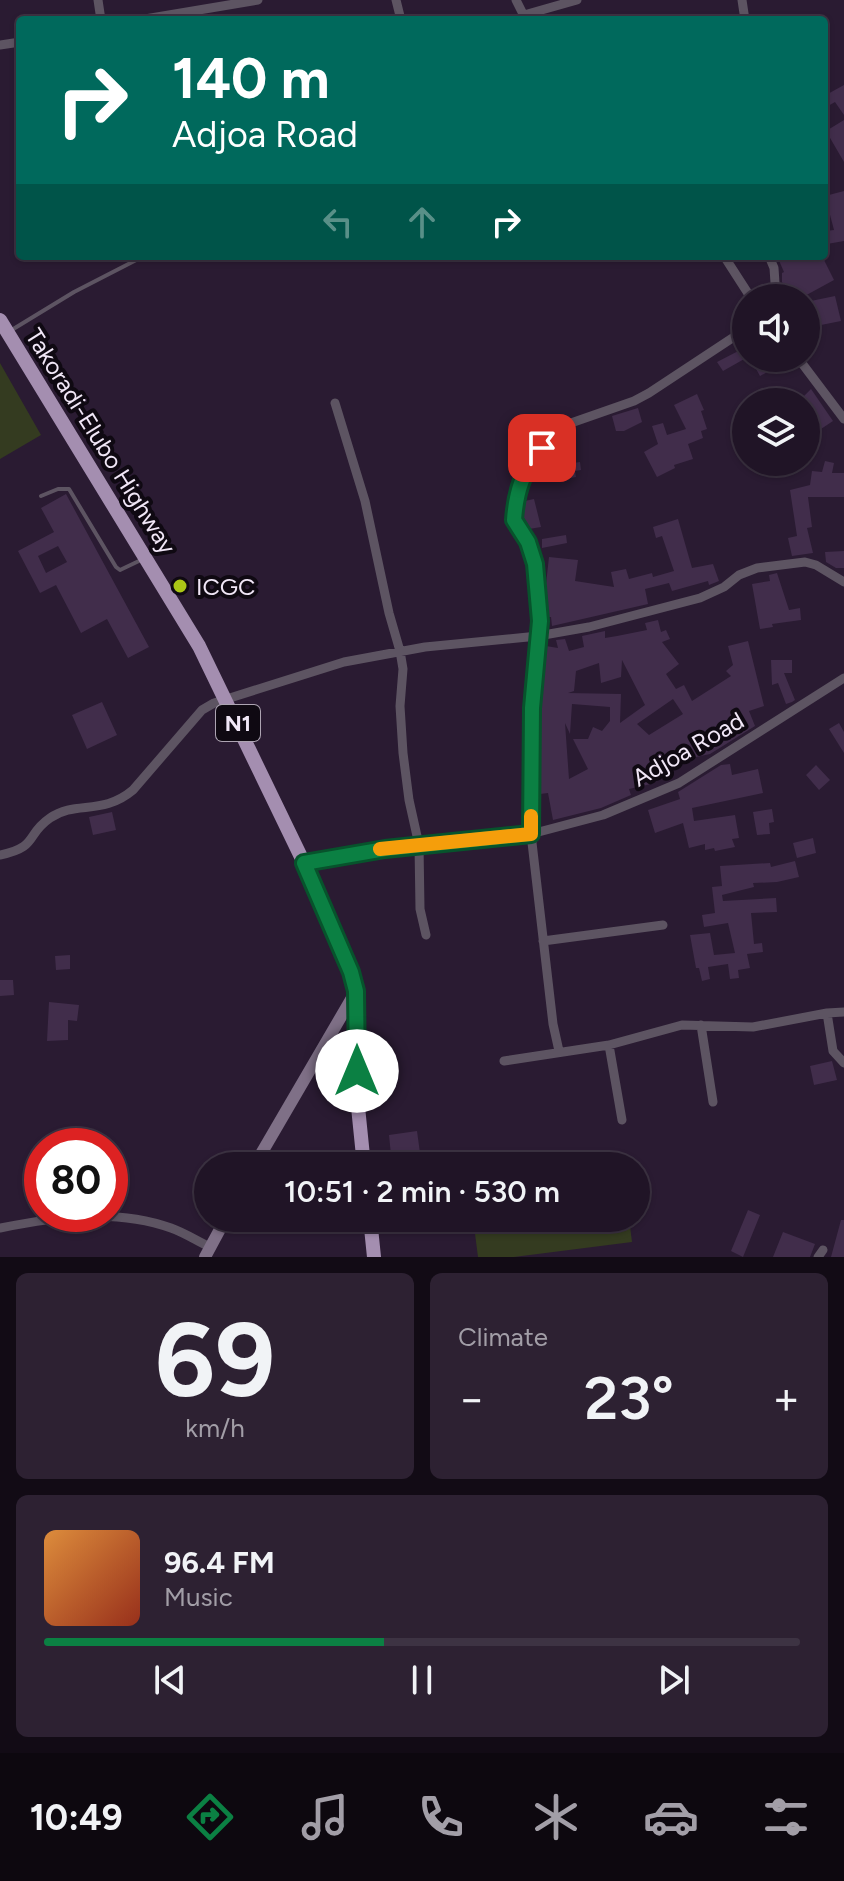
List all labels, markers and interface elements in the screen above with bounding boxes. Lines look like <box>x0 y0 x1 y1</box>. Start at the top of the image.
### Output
text: 140 m <box>172 45 330 112</box>
icon: right <box>40 48 144 152</box>
text: Adjoa Road <box>172 113 358 156</box>
icon: left <box>316 200 360 244</box>
icon: ahead <box>400 200 444 244</box>
icon: right <box>484 200 528 244</box>
map controls <box>732 284 820 476</box>
button: sound <box>732 284 820 372</box>
street label: Takoradi-Elubo Highway <box>20 323 182 559</box>
button: layers <box>732 388 820 476</box>
pin <box>508 414 576 482</box>
icon: arrive <box>520 426 564 470</box>
place label: ICGC <box>196 572 255 601</box>
marker: ICGC <box>171 577 189 595</box>
road number: N1 <box>216 705 260 741</box>
street label: Adjoa Road <box>627 705 749 793</box>
position arrow <box>315 1029 399 1113</box>
speed limit sign: 80 <box>24 1128 128 1232</box>
text: 10:51 · 2 min · 530 m <box>284 1173 560 1210</box>
text: 69 <box>155 1297 275 1422</box>
text: Climate <box>458 1321 548 1353</box>
text: 23° <box>584 1362 674 1434</box>
text: − <box>458 1372 485 1425</box>
text: + <box>773 1372 800 1425</box>
text: km/h <box>185 1412 245 1444</box>
text: 96.4 FM <box>164 1544 275 1581</box>
text: Music <box>164 1581 233 1613</box>
icon: previous <box>148 1658 192 1702</box>
icon: pause <box>400 1658 444 1702</box>
icon: next <box>652 1658 696 1702</box>
icon: directions <box>182 1789 238 1845</box>
icon: music <box>297 1789 353 1845</box>
icon: phone <box>413 1789 469 1845</box>
icon: climate <box>528 1789 584 1845</box>
icon: car <box>643 1789 699 1845</box>
icon: filters <box>758 1789 814 1845</box>
text: 10:49 <box>30 1796 123 1839</box>

